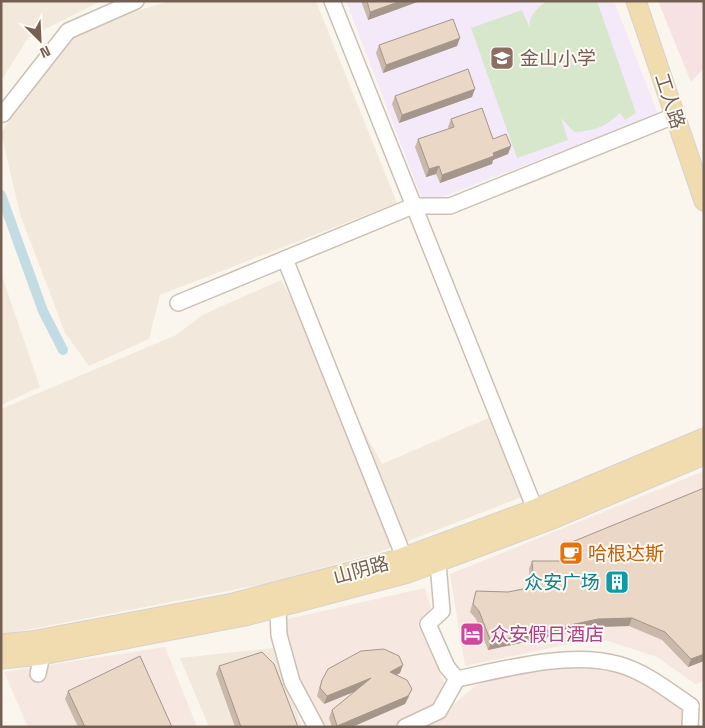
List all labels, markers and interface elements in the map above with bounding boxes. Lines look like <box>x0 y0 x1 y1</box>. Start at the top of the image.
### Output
north arrow <box>15 15 65 65</box>
text: N <box>37 42 53 62</box>
school or university icon: 金山小学 <box>489 45 515 71</box>
place label: 金山小学 <box>520 46 596 71</box>
street label: 工人路 <box>649 70 691 132</box>
cafe icon: 哈根达斯 <box>558 540 584 566</box>
place label: 哈根达斯 <box>588 541 664 566</box>
street label: 山阴路 <box>330 551 392 589</box>
building icon: 众安广场 <box>604 569 630 595</box>
place label: 众安广场 <box>524 570 600 595</box>
hotel icon: 众安假日酒店 <box>459 621 485 647</box>
place label: 众安假日酒店 <box>490 622 604 647</box>

